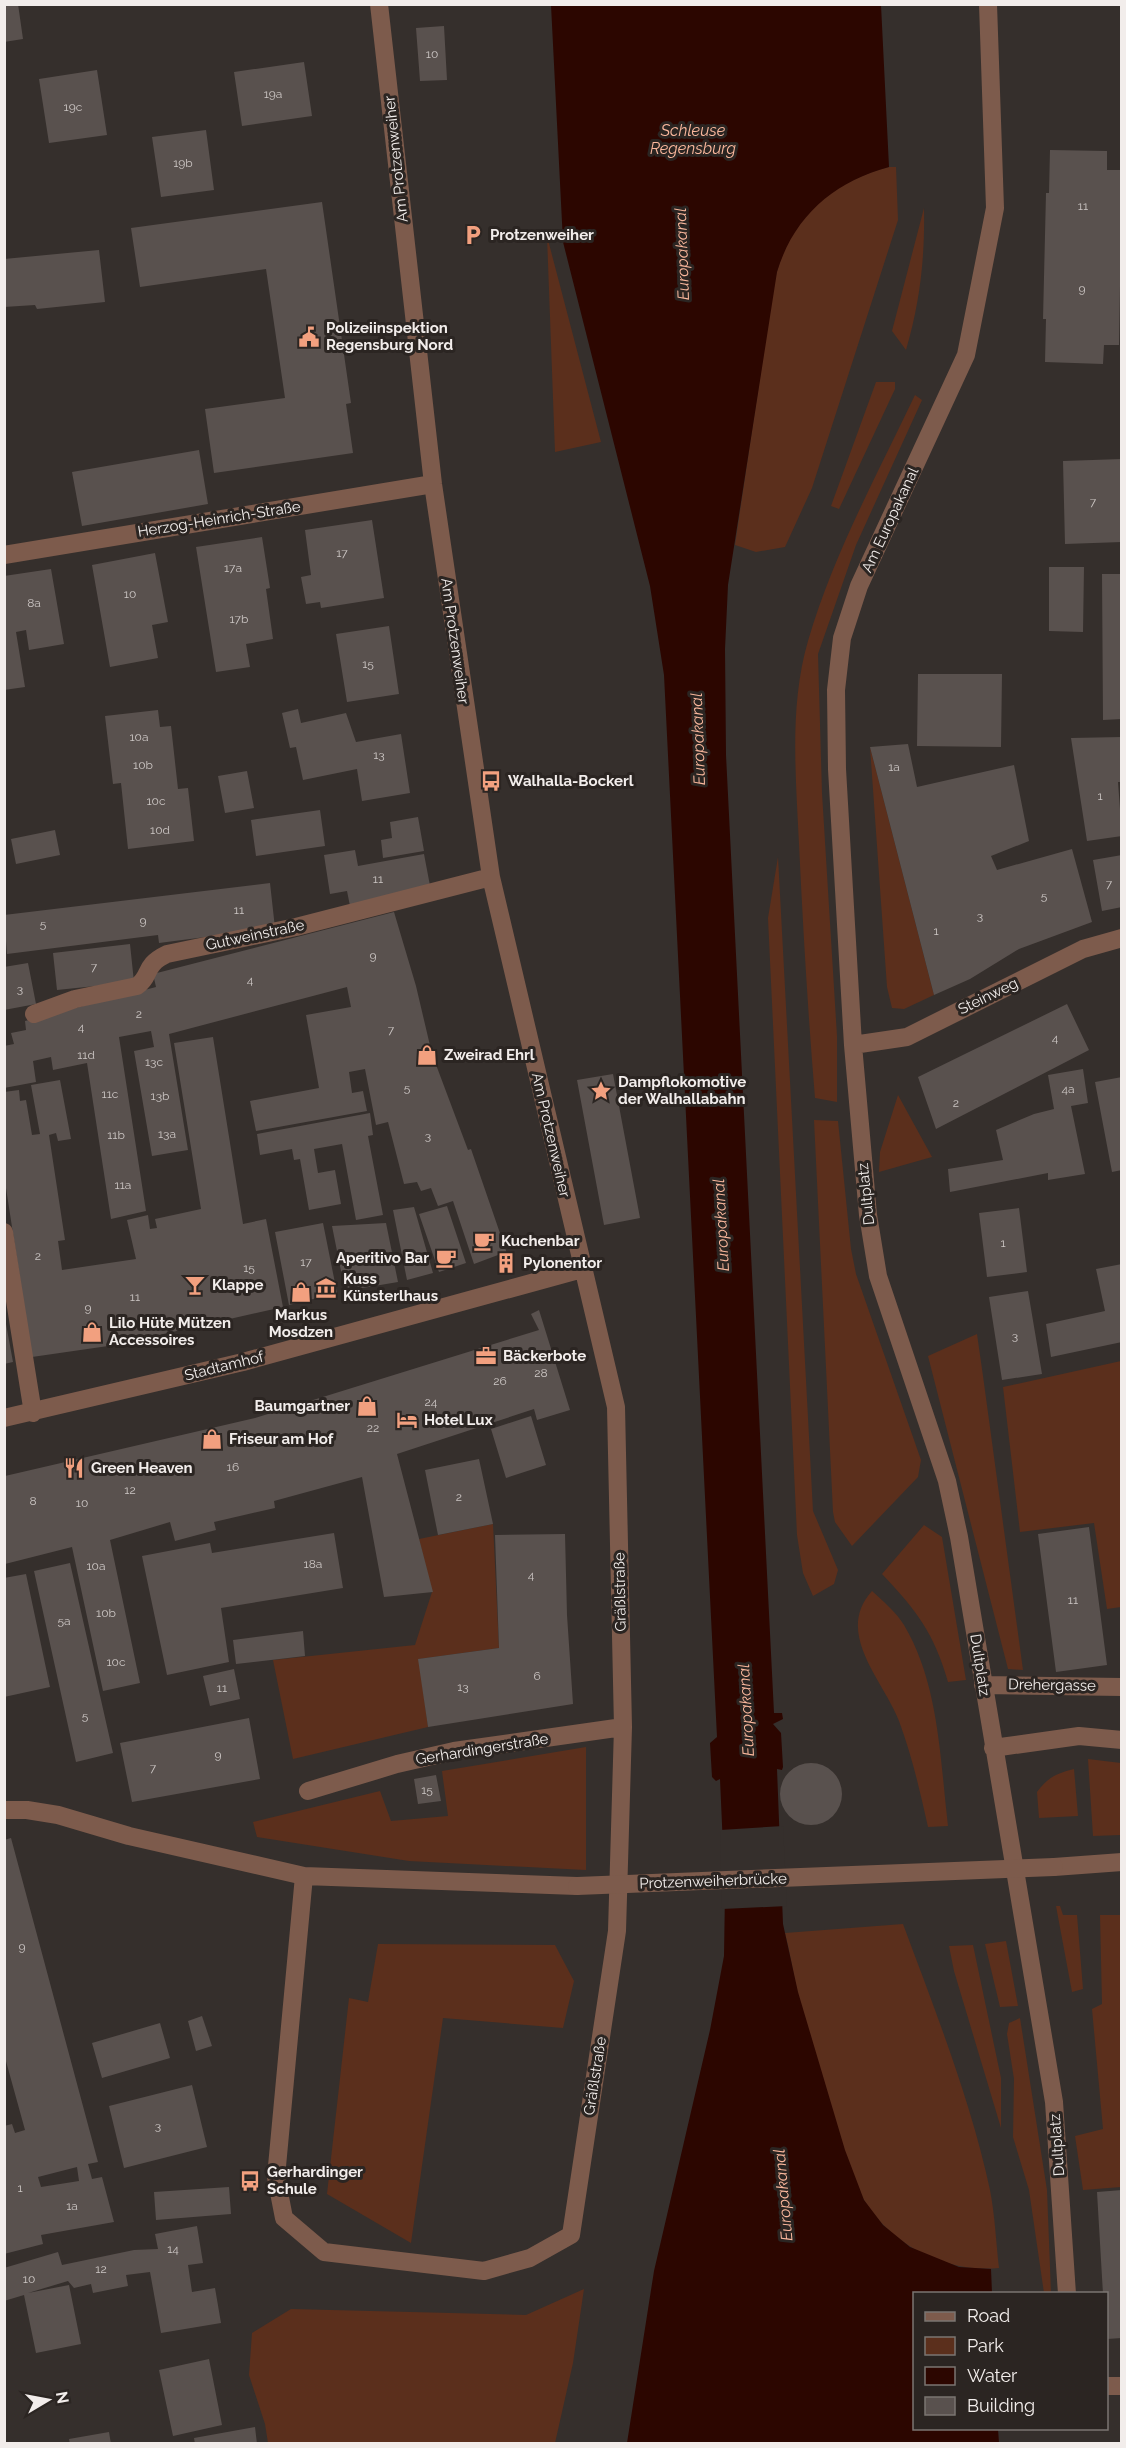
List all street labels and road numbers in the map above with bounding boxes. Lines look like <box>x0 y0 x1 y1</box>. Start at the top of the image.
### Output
street label: Am Protzenweiher <box>380 94 412 223</box>
street label: Am Europakanal <box>858 464 923 576</box>
street label: Herzog-Heinrich-Straße <box>136 497 302 541</box>
street label: Am Protzenweiher <box>437 577 473 706</box>
street label: Gutweinstraße <box>204 916 306 954</box>
street label: Steinweg <box>955 974 1021 1018</box>
street label: Am Protzenweiher <box>528 1071 574 1200</box>
street label: Dultplatz <box>854 1162 878 1226</box>
street label: Stadtamhof <box>183 1347 266 1385</box>
street label: Gräßlstraße <box>610 1552 630 1632</box>
street label: Dultplatz <box>966 1633 994 1697</box>
street label: Drehergasse <box>1008 1675 1096 1695</box>
street label: Gerhardingerstraße <box>414 1730 550 1768</box>
street label: Protzenweiherbrücke <box>639 1869 787 1893</box>
street label: Gräßlstraße <box>580 2035 610 2117</box>
street label: Dultplatz <box>1046 2113 1068 2177</box>

